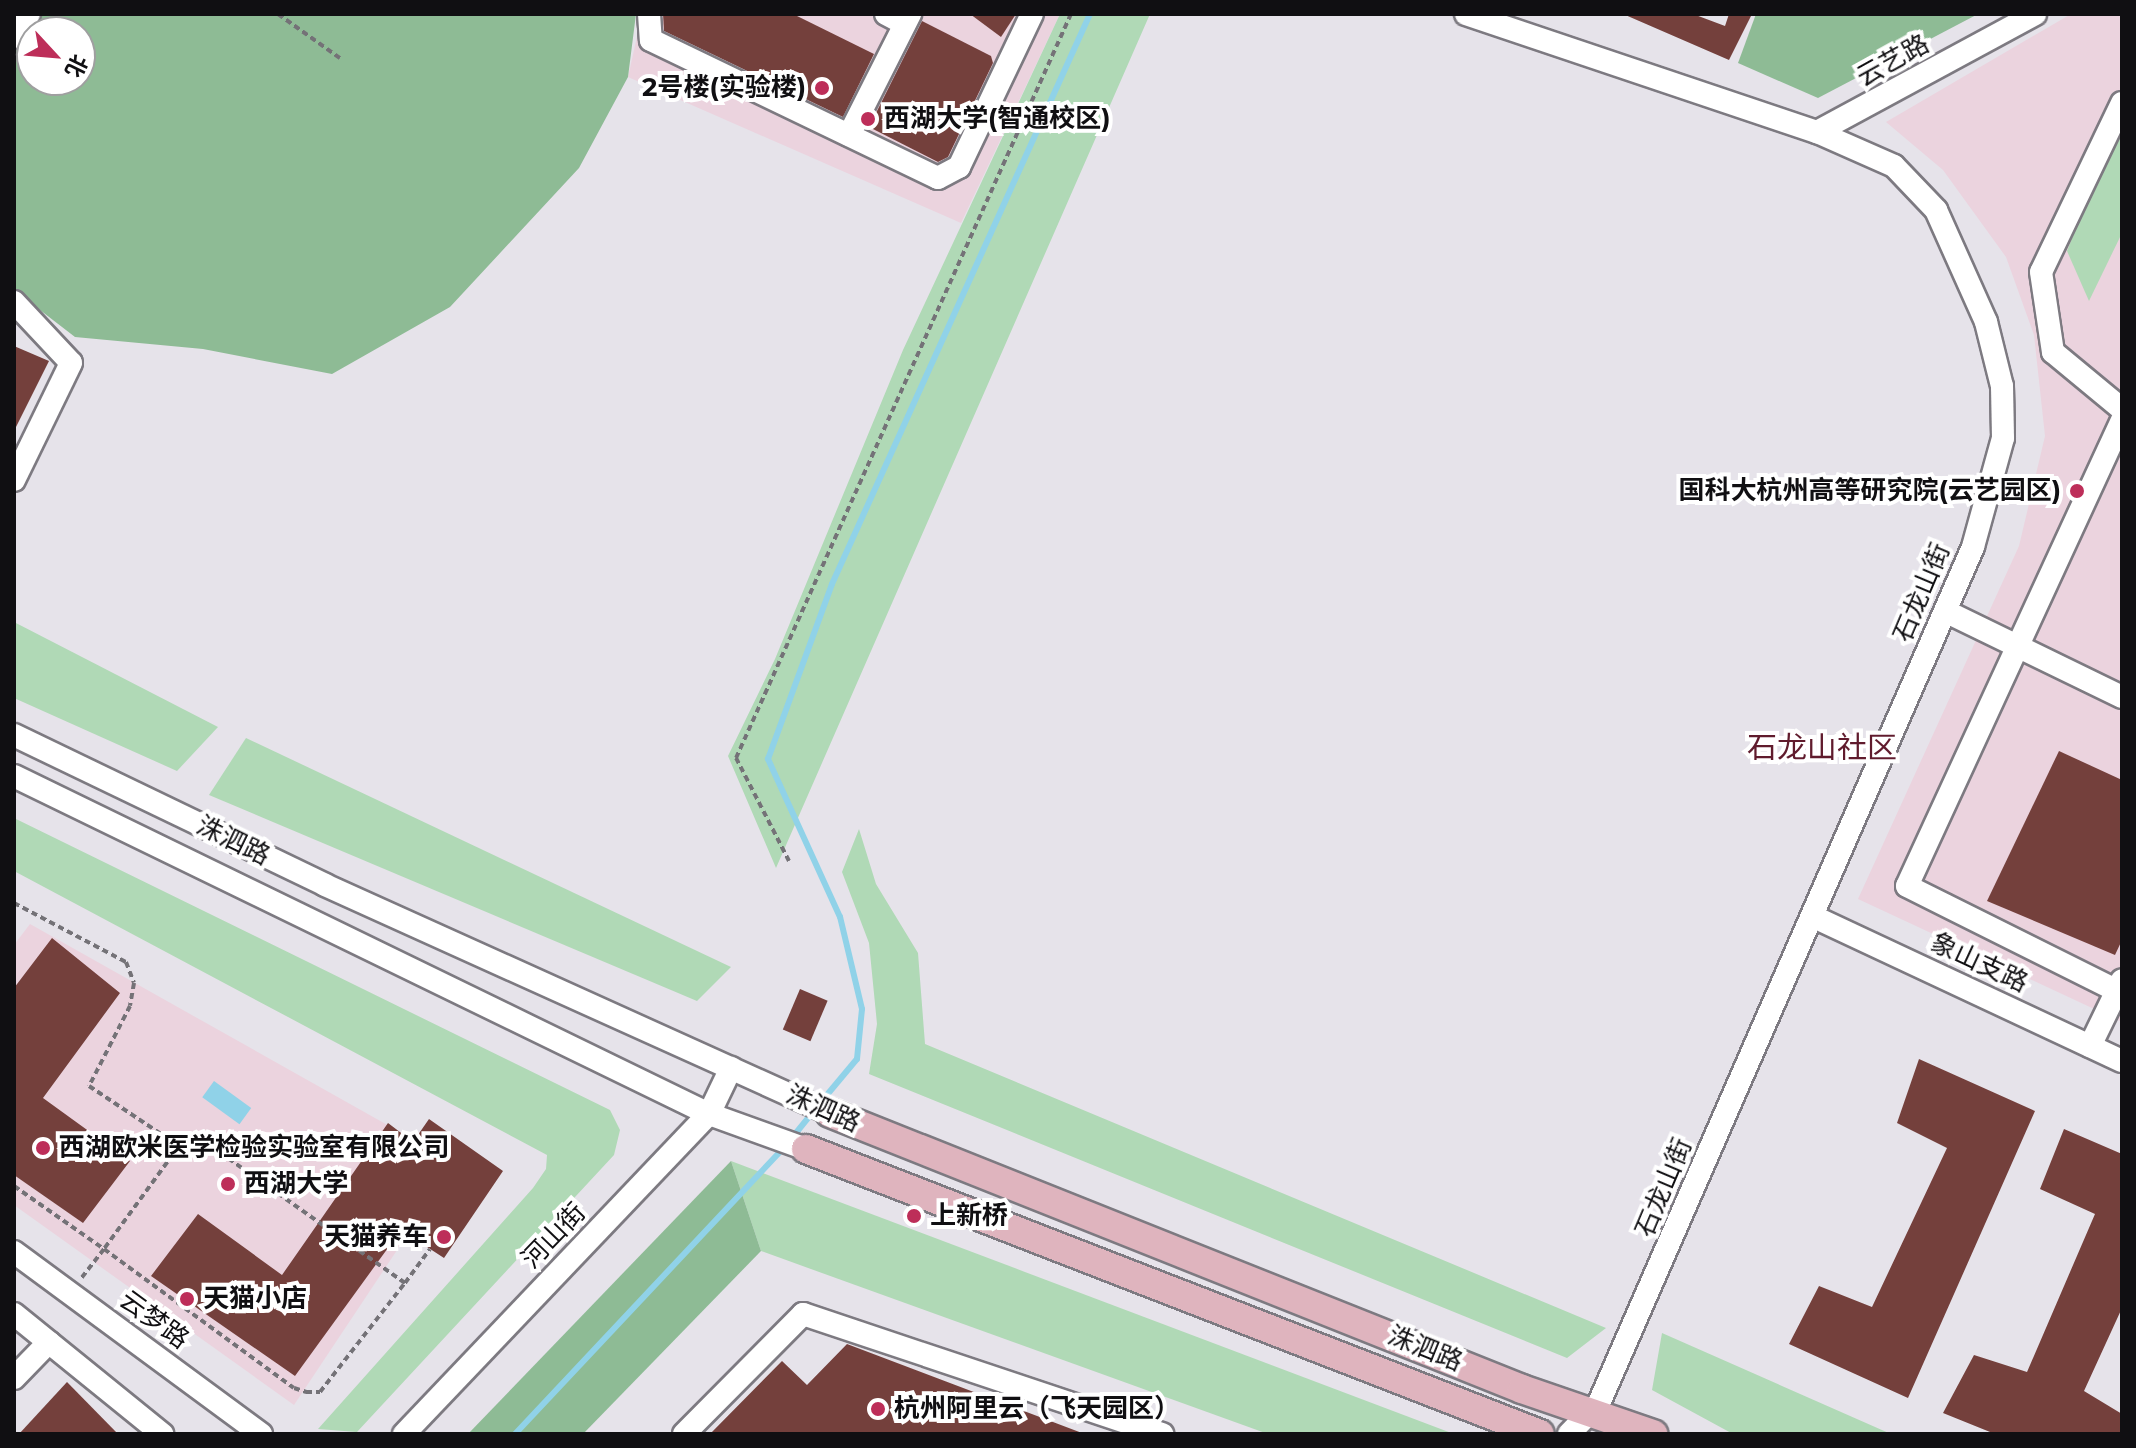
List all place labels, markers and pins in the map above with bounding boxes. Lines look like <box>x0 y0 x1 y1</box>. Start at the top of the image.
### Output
place label: 2号楼(实验楼) <box>642 72 806 104</box>
marker: 2号楼(实验楼) <box>813 79 831 97</box>
place label: 西湖大学(智通校区) <box>884 103 1111 135</box>
marker: 西湖大学(智通校区) <box>859 110 877 128</box>
place label: 国科大杭州高等研究院(云艺园区) <box>1678 475 2061 507</box>
marker: 国科大杭州高等研究院(云艺园区) <box>2068 482 2086 500</box>
place label: 西湖欧米医学检验实验室有限公司 <box>59 1132 449 1164</box>
marker: 西湖欧米医学检验实验室有限公司 <box>34 1139 52 1157</box>
place label: 西湖大学 <box>244 1168 348 1200</box>
marker: 西湖大学 <box>219 1175 237 1193</box>
place label: 上新桥 <box>930 1200 1008 1232</box>
marker: 上新桥 <box>905 1207 923 1225</box>
place label: 天猫养车 <box>324 1221 428 1253</box>
marker: 天猫养车 <box>435 1228 453 1246</box>
place label: 天猫小店 <box>203 1283 307 1315</box>
marker: 天猫小店 <box>178 1290 196 1308</box>
place label: 杭州阿里云（飞天园区） <box>894 1393 1180 1425</box>
marker: 杭州阿里云（飞天园区） <box>869 1400 887 1418</box>

